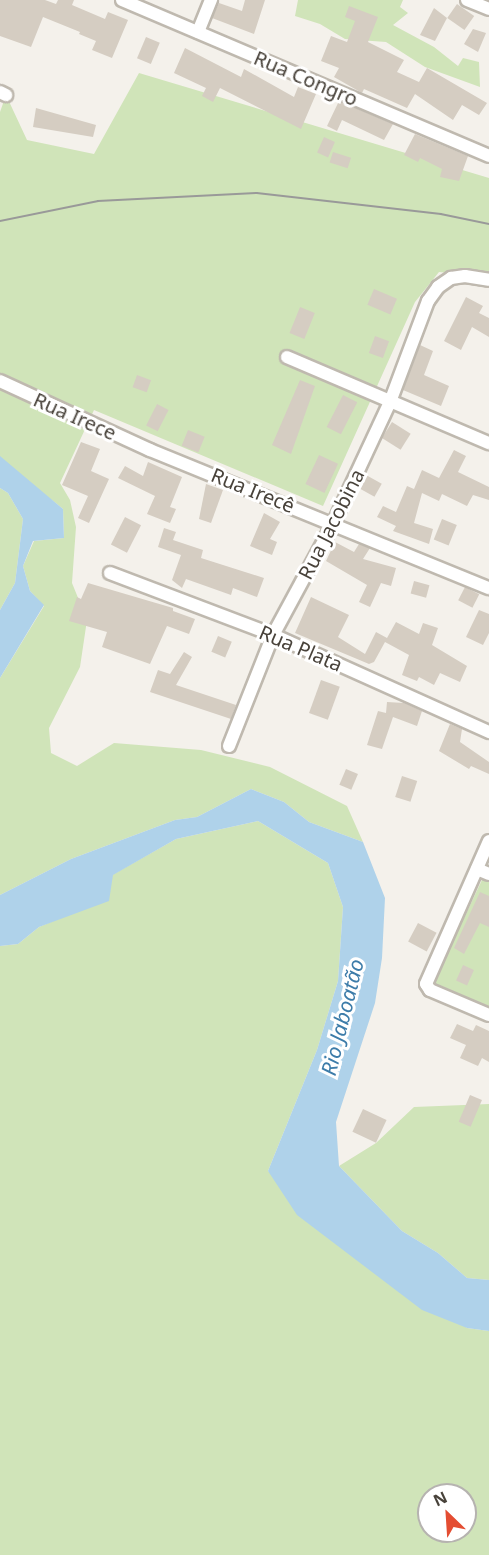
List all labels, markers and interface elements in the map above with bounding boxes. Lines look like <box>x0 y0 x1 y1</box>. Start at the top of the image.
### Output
street label: Rua Congro <box>250 45 362 111</box>
street label: Rua Irece <box>30 387 120 445</box>
street label: Rua Irecê <box>208 462 298 518</box>
street label: Rua Jacobina <box>293 465 369 583</box>
street label: Rua Plata <box>256 620 346 676</box>
water label: Rio Jaboatão <box>315 956 369 1078</box>
north arrow <box>417 1483 477 1543</box>
text: N <box>430 1486 451 1511</box>

